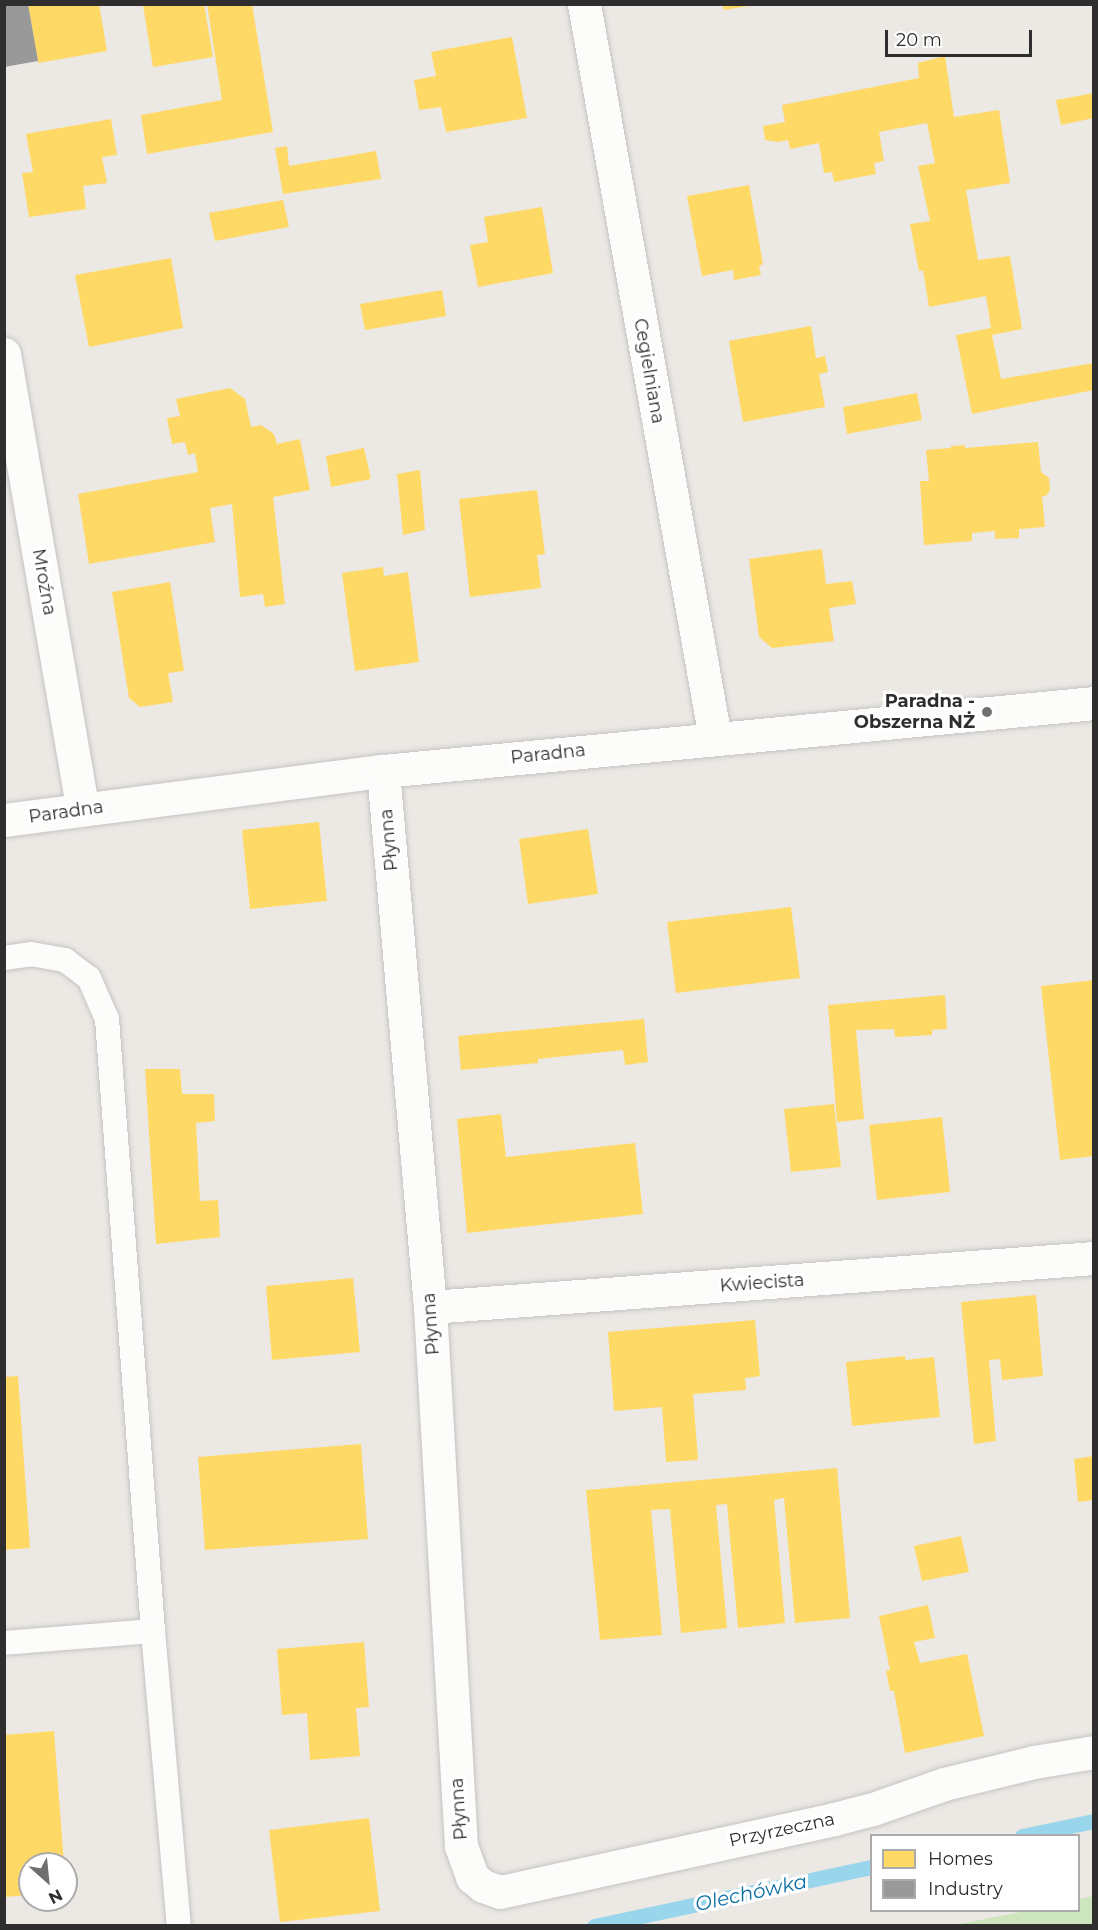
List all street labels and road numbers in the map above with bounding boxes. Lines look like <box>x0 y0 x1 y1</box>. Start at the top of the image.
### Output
street label: Cegielniana <box>629 317 669 425</box>
street label: Mroźna <box>28 547 60 617</box>
street label: Paradna <box>509 739 587 769</box>
street label: Paradna <box>27 796 105 828</box>
street label: Płynna <box>376 808 402 872</box>
street label: Kwiecista <box>719 1269 805 1297</box>
street label: Płynna <box>418 1292 444 1356</box>
street label: Płynna <box>446 1777 472 1841</box>
street label: Przyrzeczna <box>727 1808 837 1852</box>

